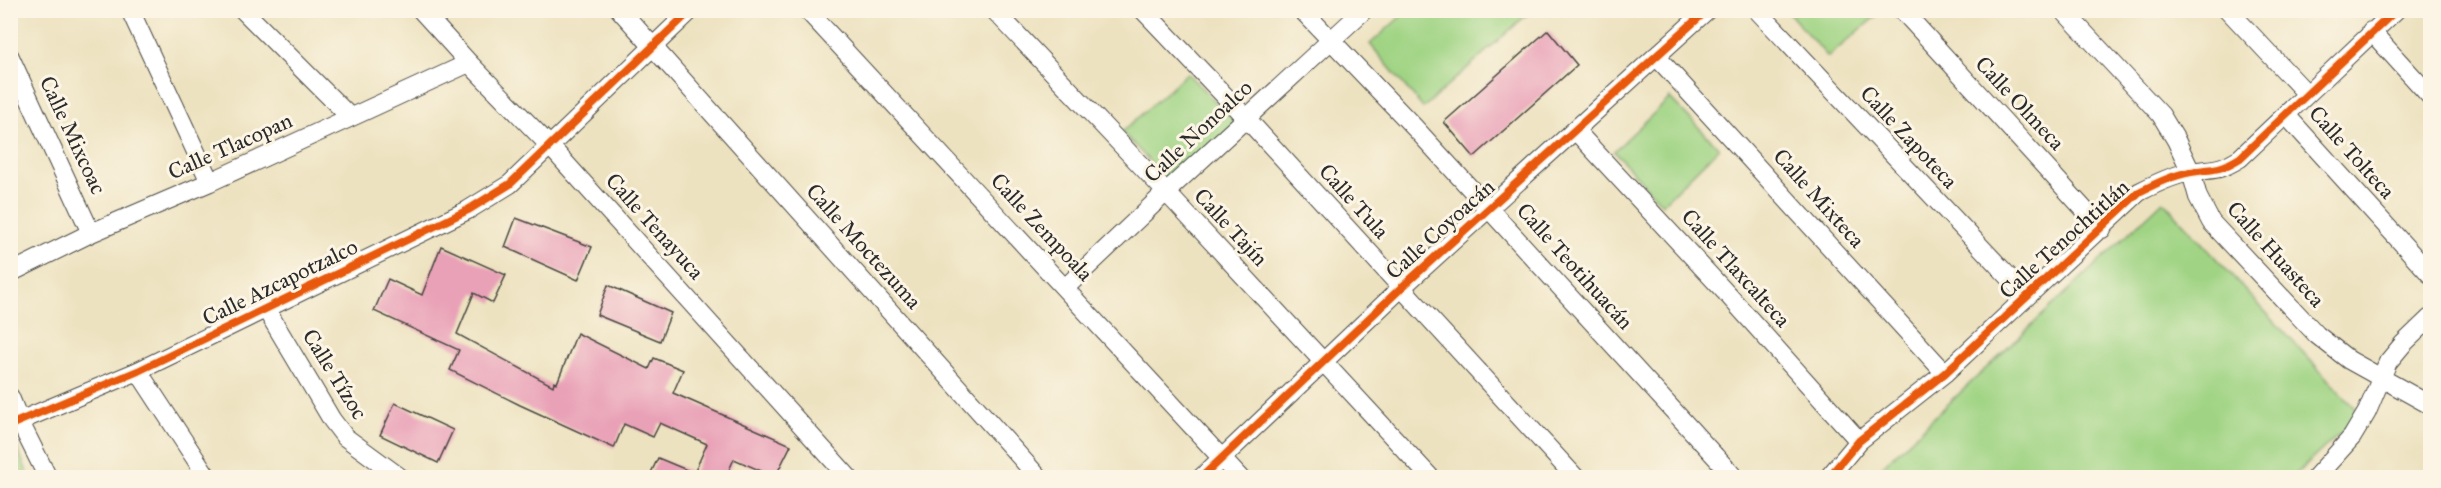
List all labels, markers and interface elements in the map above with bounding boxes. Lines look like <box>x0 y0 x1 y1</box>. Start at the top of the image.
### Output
street label: Calle Olmeca <box>1970 50 2071 156</box>
street label: Calle Mixcoac <box>34 72 112 198</box>
street label: Calle Nonoalco <box>1138 74 1258 188</box>
street label: Calle Zapoteca <box>1855 80 1964 195</box>
street label: Calle Tolteca <box>2303 100 2401 205</box>
street label: Calle Tlacopan <box>164 107 296 185</box>
street label: Calle Mixteca <box>1767 143 1871 254</box>
street label: Calle Tula <box>1313 158 1395 245</box>
street label: Calle Tenayuca <box>600 167 710 285</box>
street label: Calle Zempoala <box>985 167 1099 287</box>
street label: Calle Coyoacán <box>1380 173 1500 285</box>
street label: Calle Tenochtitlán <box>1993 173 2135 304</box>
street label: Calle Moctezuma <box>801 178 928 315</box>
street label: Calle Tajín <box>1188 183 1274 272</box>
street label: Calle Huasteca <box>2221 195 2331 313</box>
street label: Calle Teotihuacán <box>1511 197 1639 335</box>
street label: Calle Tlaxcalteca <box>1676 203 1797 333</box>
street label: Calle Azcapotzalco <box>198 233 362 331</box>
street label: Calle Tízoc <box>297 324 373 424</box>

